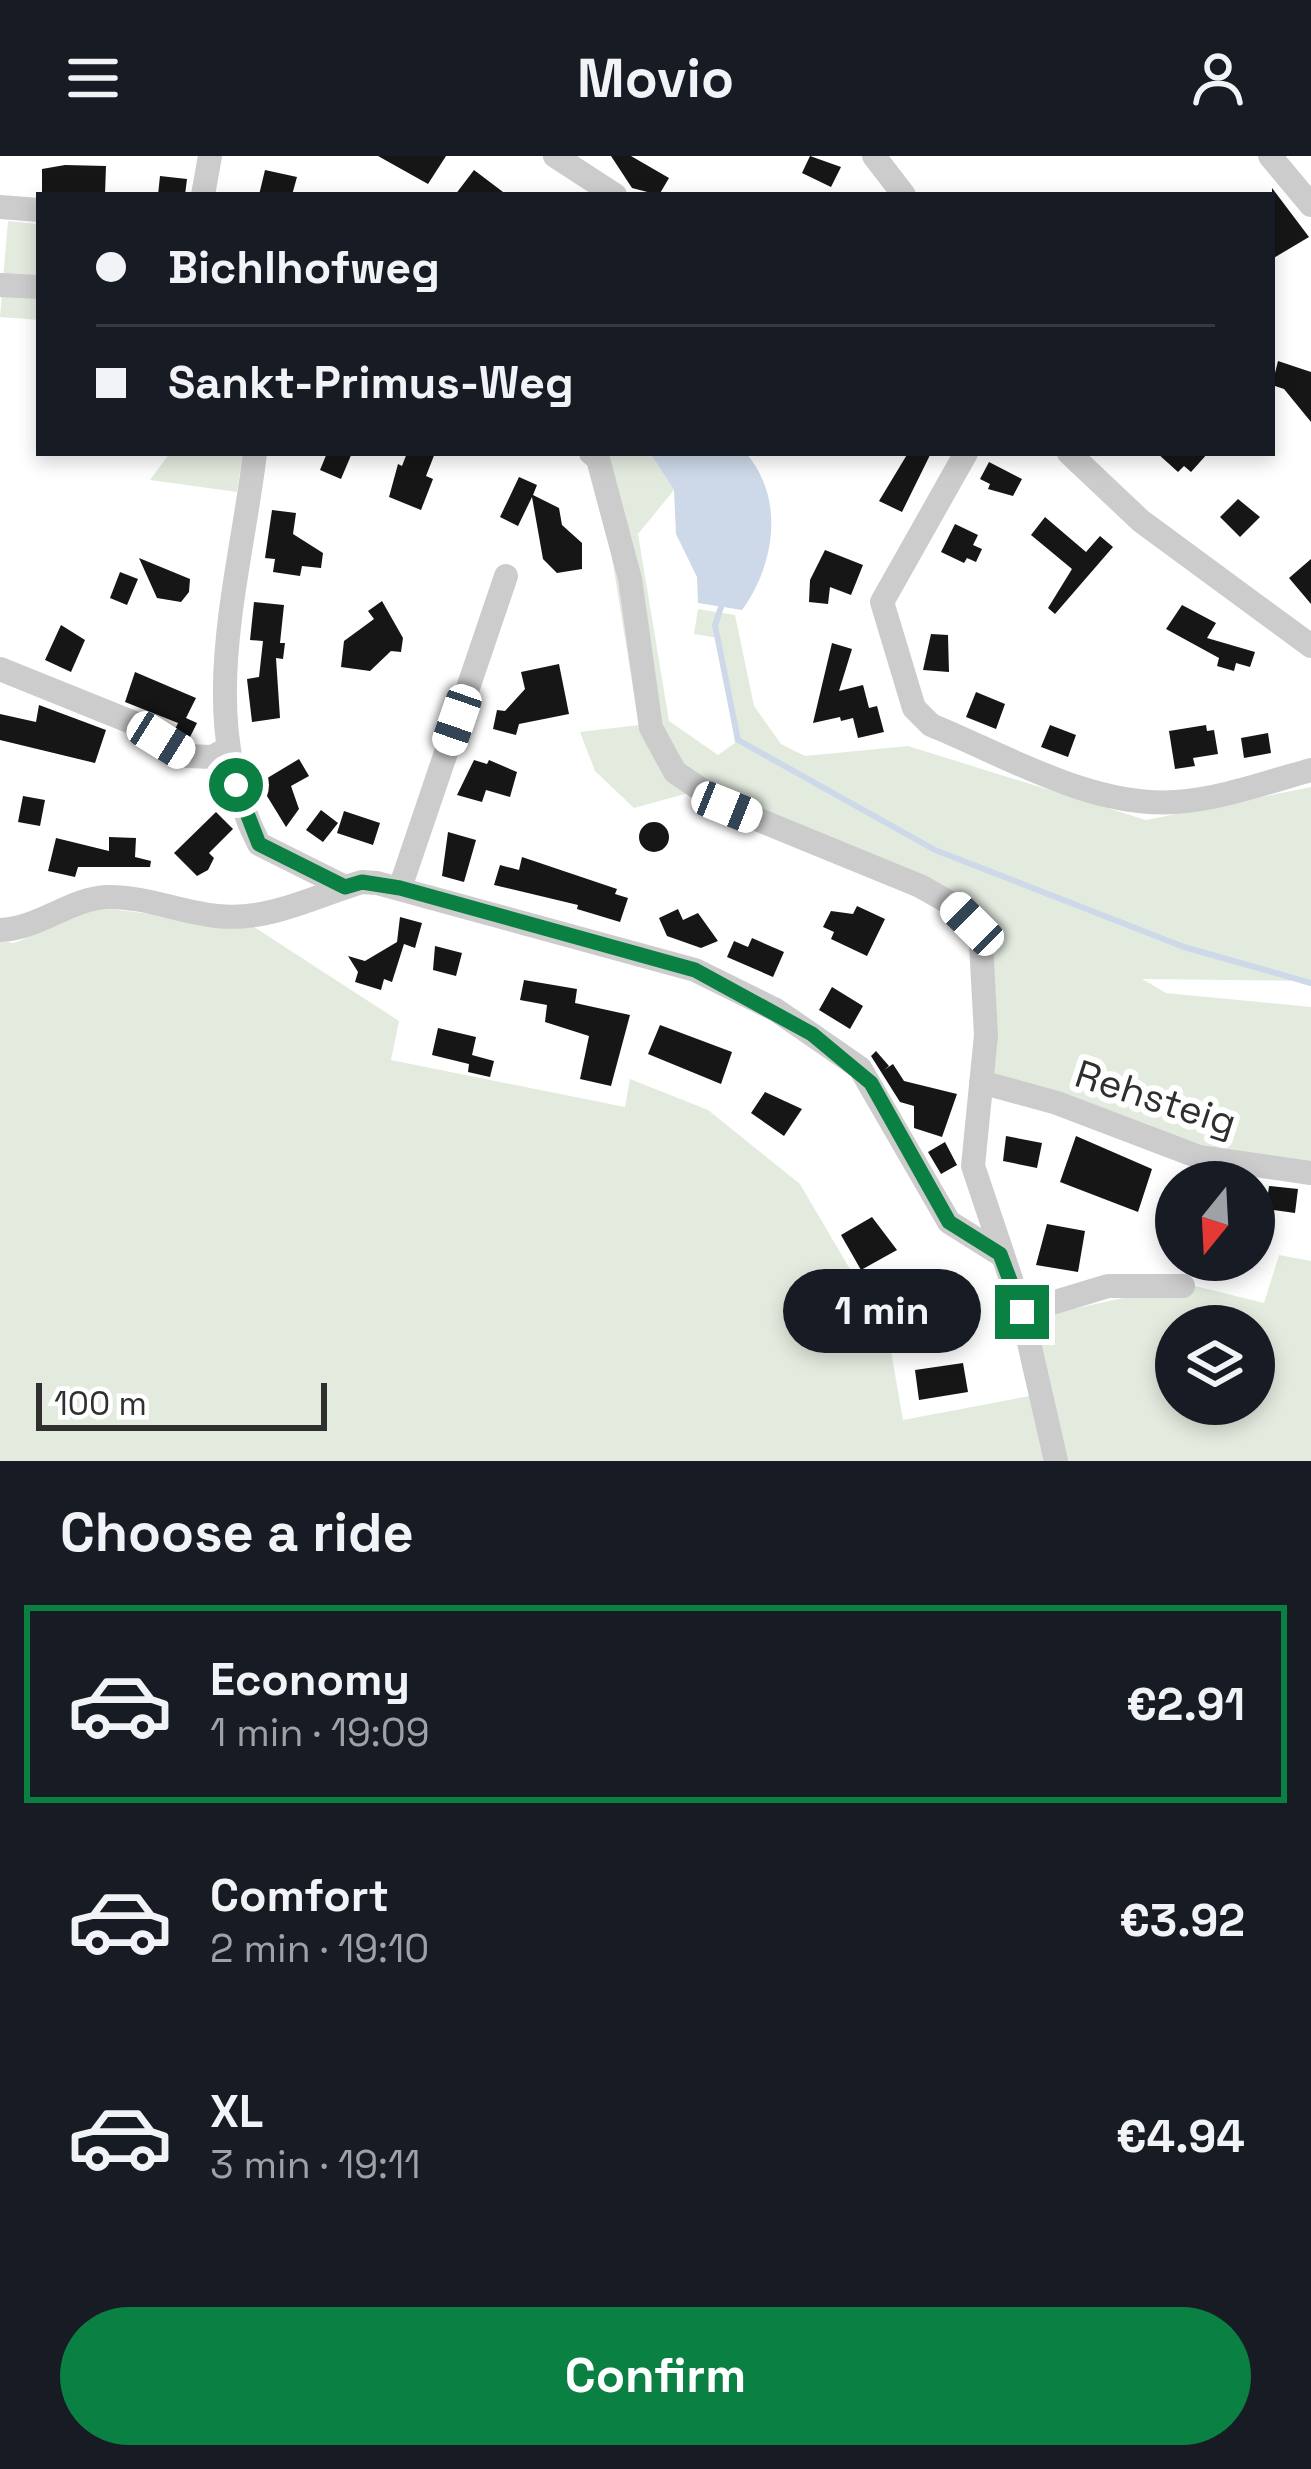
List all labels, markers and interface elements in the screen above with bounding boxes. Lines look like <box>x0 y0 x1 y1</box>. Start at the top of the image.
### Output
text: Movio <box>577 44 734 113</box>
icon: menu <box>60 45 126 111</box>
icon: person <box>1185 45 1251 111</box>
text: Bichlhofweg <box>168 239 440 296</box>
text: Sankt-Primus-Weg <box>168 354 574 411</box>
car <box>428 680 486 760</box>
car <box>121 706 201 774</box>
route start <box>209 758 263 812</box>
car <box>687 777 767 837</box>
car <box>934 886 1010 962</box>
street label: Rehsteig <box>1069 1049 1243 1147</box>
north arrow <box>1155 1161 1275 1281</box>
map controls <box>1155 1161 1275 1425</box>
callout: 1 min <box>782 1270 980 1354</box>
route end <box>995 1285 1049 1339</box>
text: 1 min <box>834 1286 930 1335</box>
button: layers <box>1155 1305 1275 1425</box>
scale bar <box>36 1377 327 1430</box>
text: 100 m <box>54 1383 147 1425</box>
text: Choose a ride <box>60 1498 414 1567</box>
icon: car <box>66 1650 174 1758</box>
text: Economy <box>210 1651 410 1708</box>
text: €2.91 <box>1126 1676 1245 1733</box>
text: 1 min · 19:09 <box>210 1708 430 1757</box>
icon: car <box>66 1866 174 1974</box>
text: Comfort <box>210 1867 389 1924</box>
text: €3.92 <box>1119 1892 1245 1949</box>
text: 2 min · 19:10 <box>210 1924 429 1973</box>
icon: car <box>66 2082 174 2190</box>
text: XL <box>210 2083 263 2140</box>
text: €4.94 <box>1116 2108 1245 2165</box>
text: 3 min · 19:11 <box>210 2140 421 2189</box>
button: Confirm <box>60 2307 1251 2445</box>

